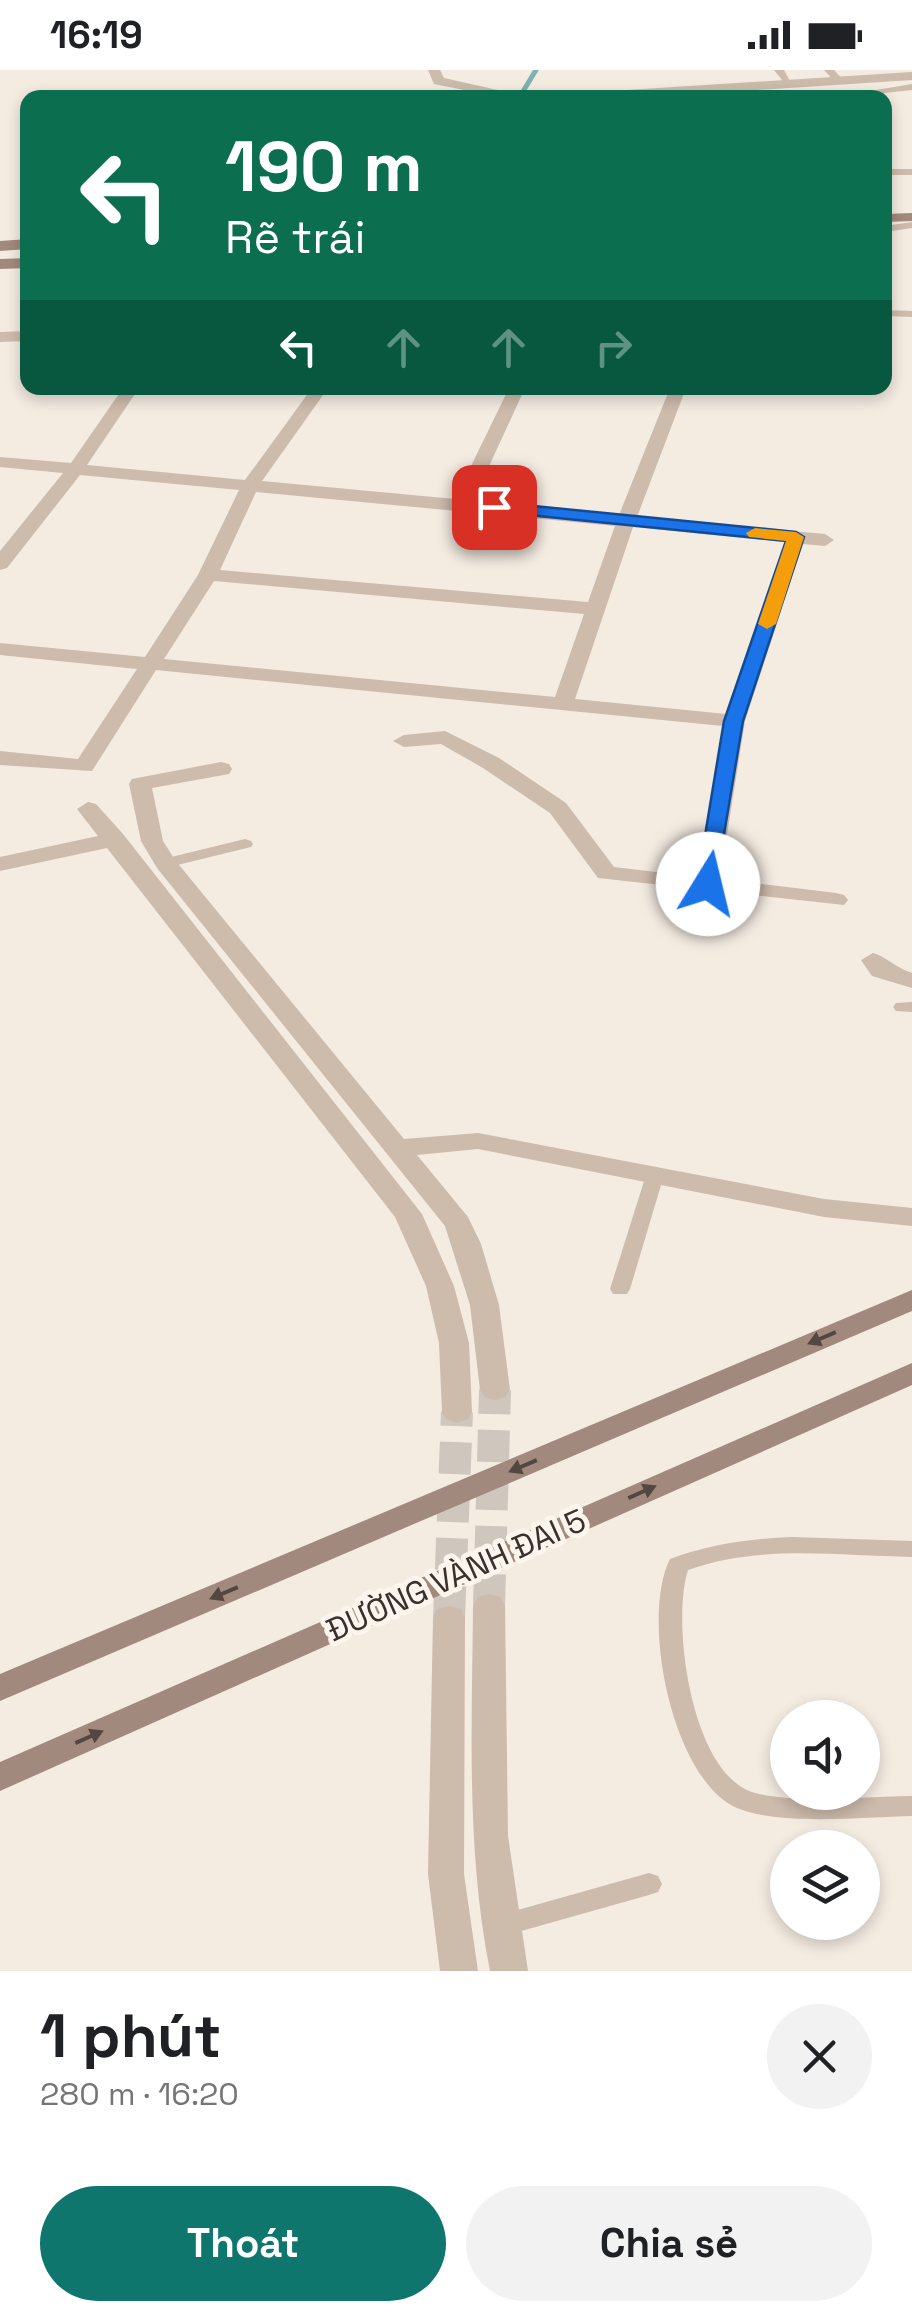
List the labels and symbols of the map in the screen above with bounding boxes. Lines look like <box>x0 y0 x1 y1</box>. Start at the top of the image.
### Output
pin <box>452 465 537 550</box>
position arrow <box>656 832 760 936</box>
one-way arrow <box>807 1330 837 1346</box>
one-way arrow <box>508 1458 538 1474</box>
one-way arrow <box>628 1484 657 1501</box>
street label: ĐƯỜNG VÀNH ĐAI 5 <box>320 1500 592 1650</box>
one-way arrow <box>209 1585 239 1601</box>
one-way arrow <box>74 1729 104 1745</box>

